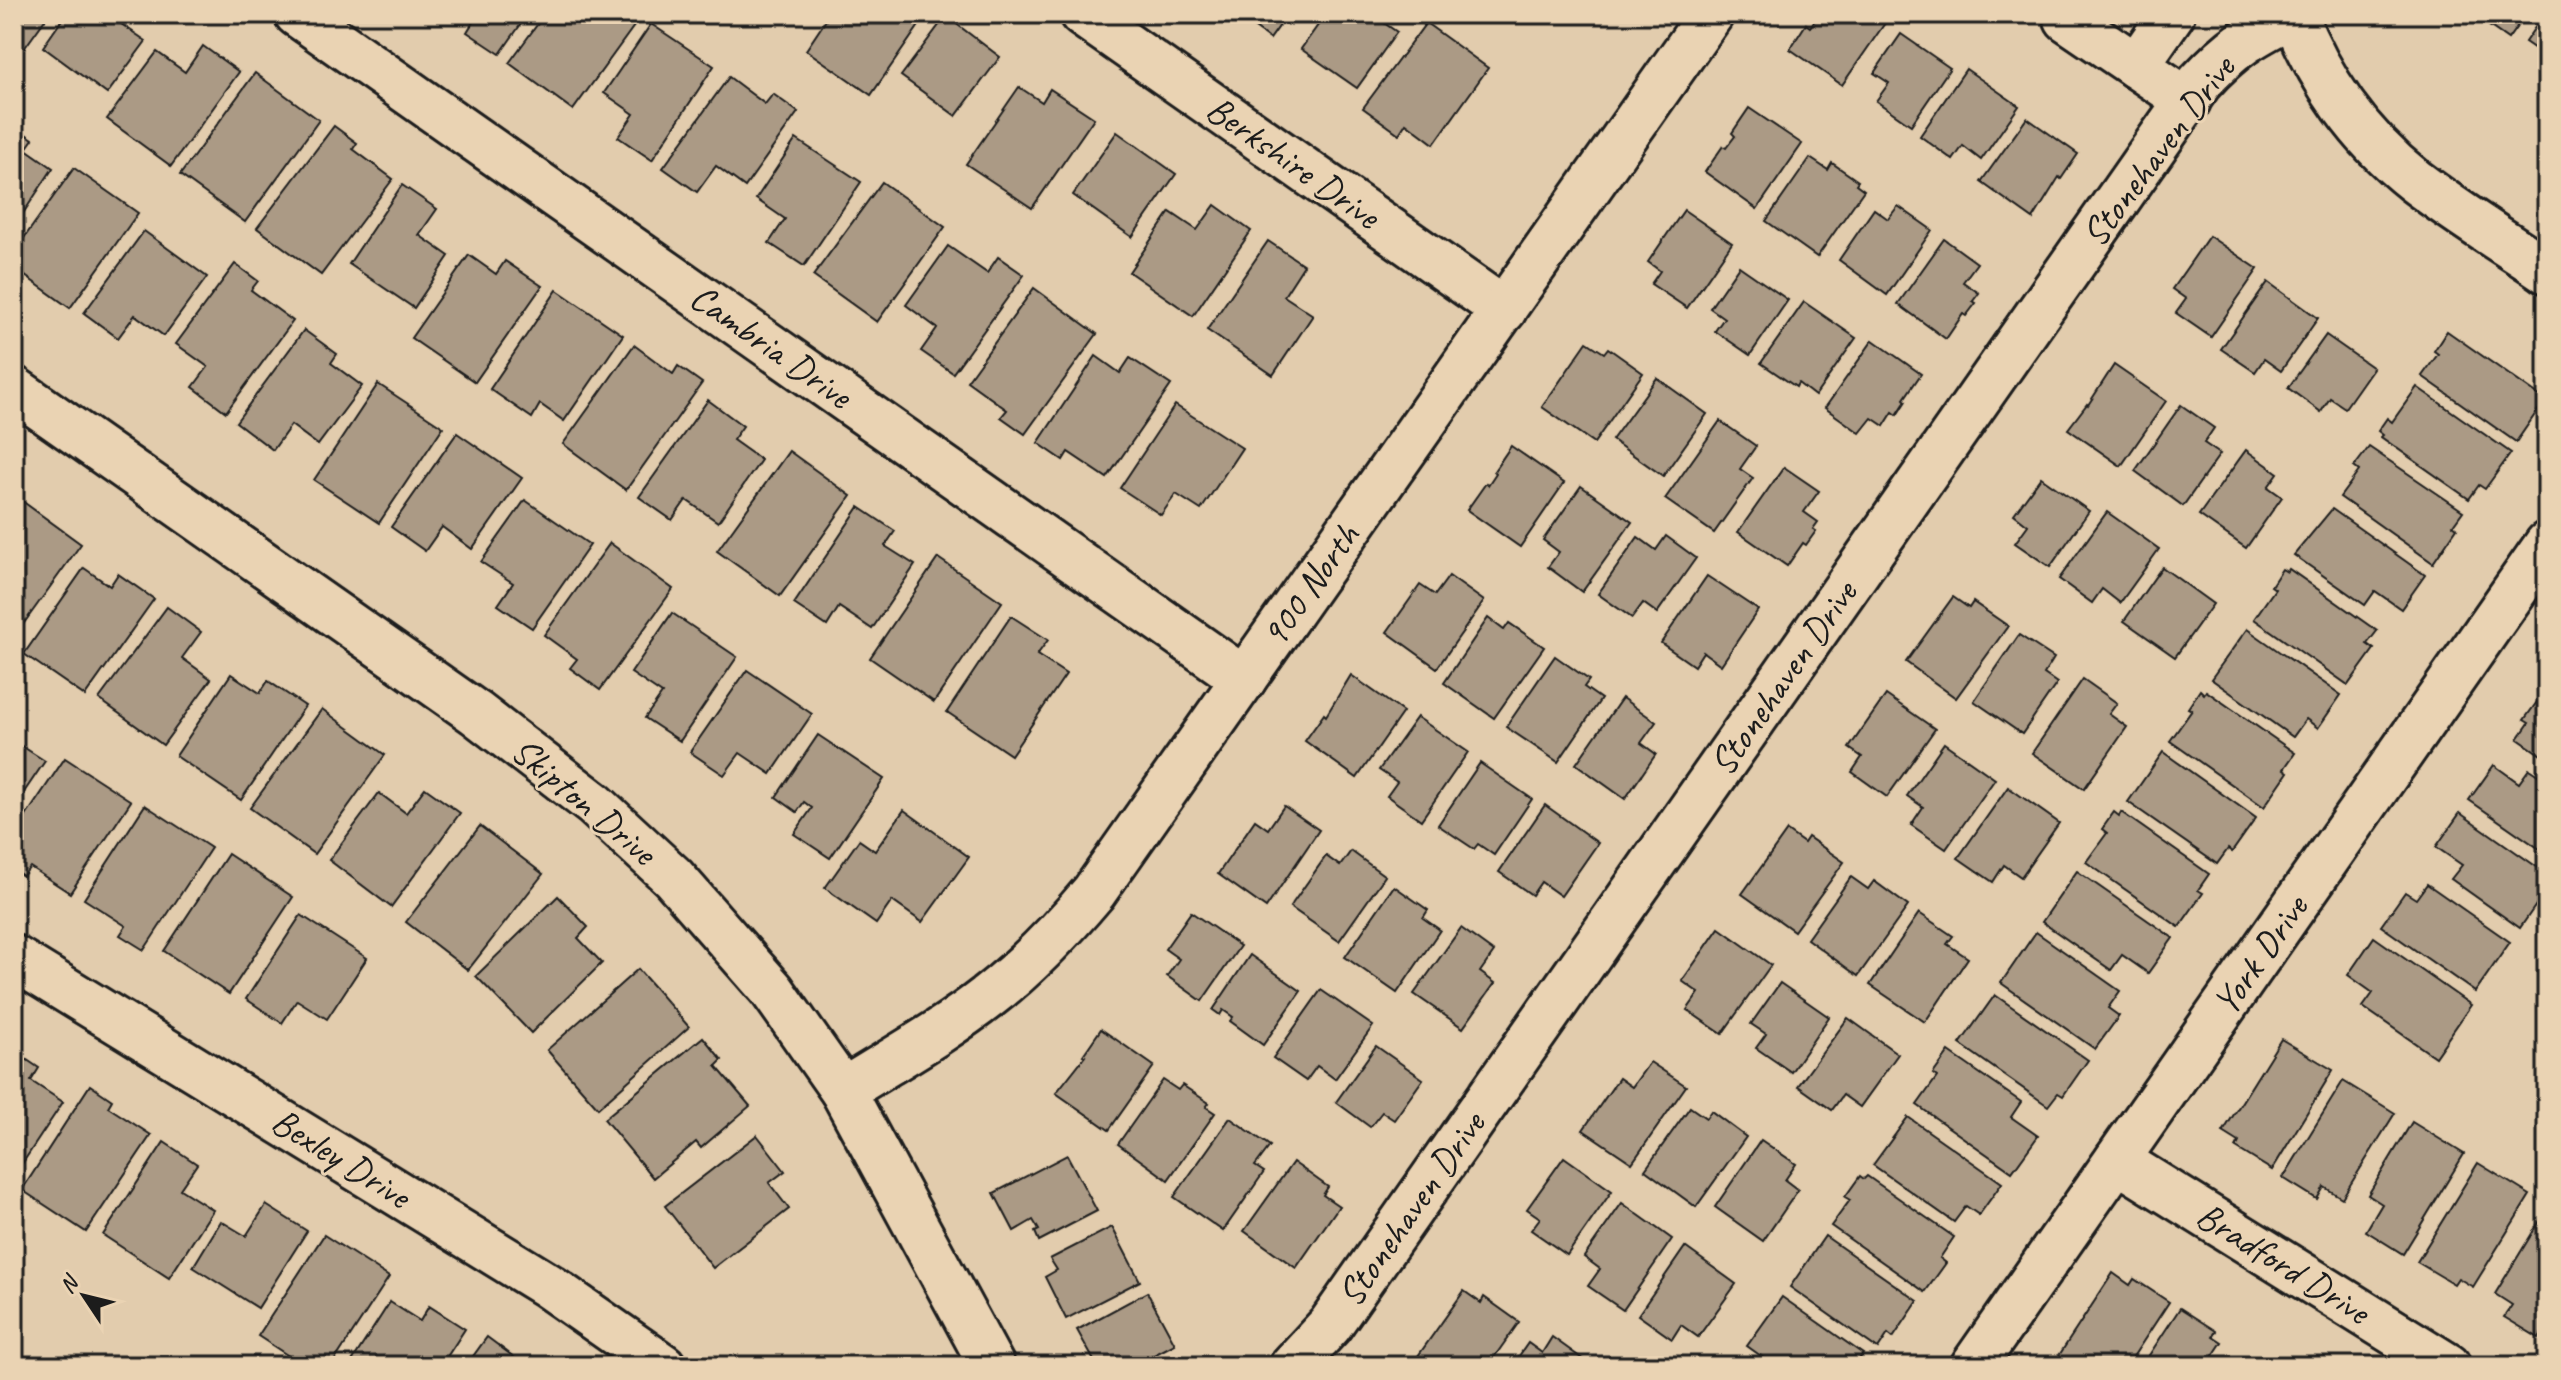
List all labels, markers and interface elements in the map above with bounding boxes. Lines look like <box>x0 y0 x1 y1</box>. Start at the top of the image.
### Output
street label: Stonehaven Drive <box>2071 44 2246 256</box>
street label: Berkshire Drive <box>1197 85 1391 240</box>
street label: Cambria Drive <box>681 273 863 420</box>
street label: 900 North <box>1251 513 1370 656</box>
street label: Stonehaven Drive <box>1699 570 1869 784</box>
street label: Skipton Drive <box>502 727 668 877</box>
street label: York Drive <box>2202 884 2319 1024</box>
street label: Bexley Drive <box>263 1097 421 1220</box>
street label: Stonehaven Drive <box>1327 1101 1497 1315</box>
street label: Bradford Drive <box>2188 1191 2380 1336</box>
north arrow <box>44 1256 124 1336</box>
text: N <box>53 1269 86 1299</box>

